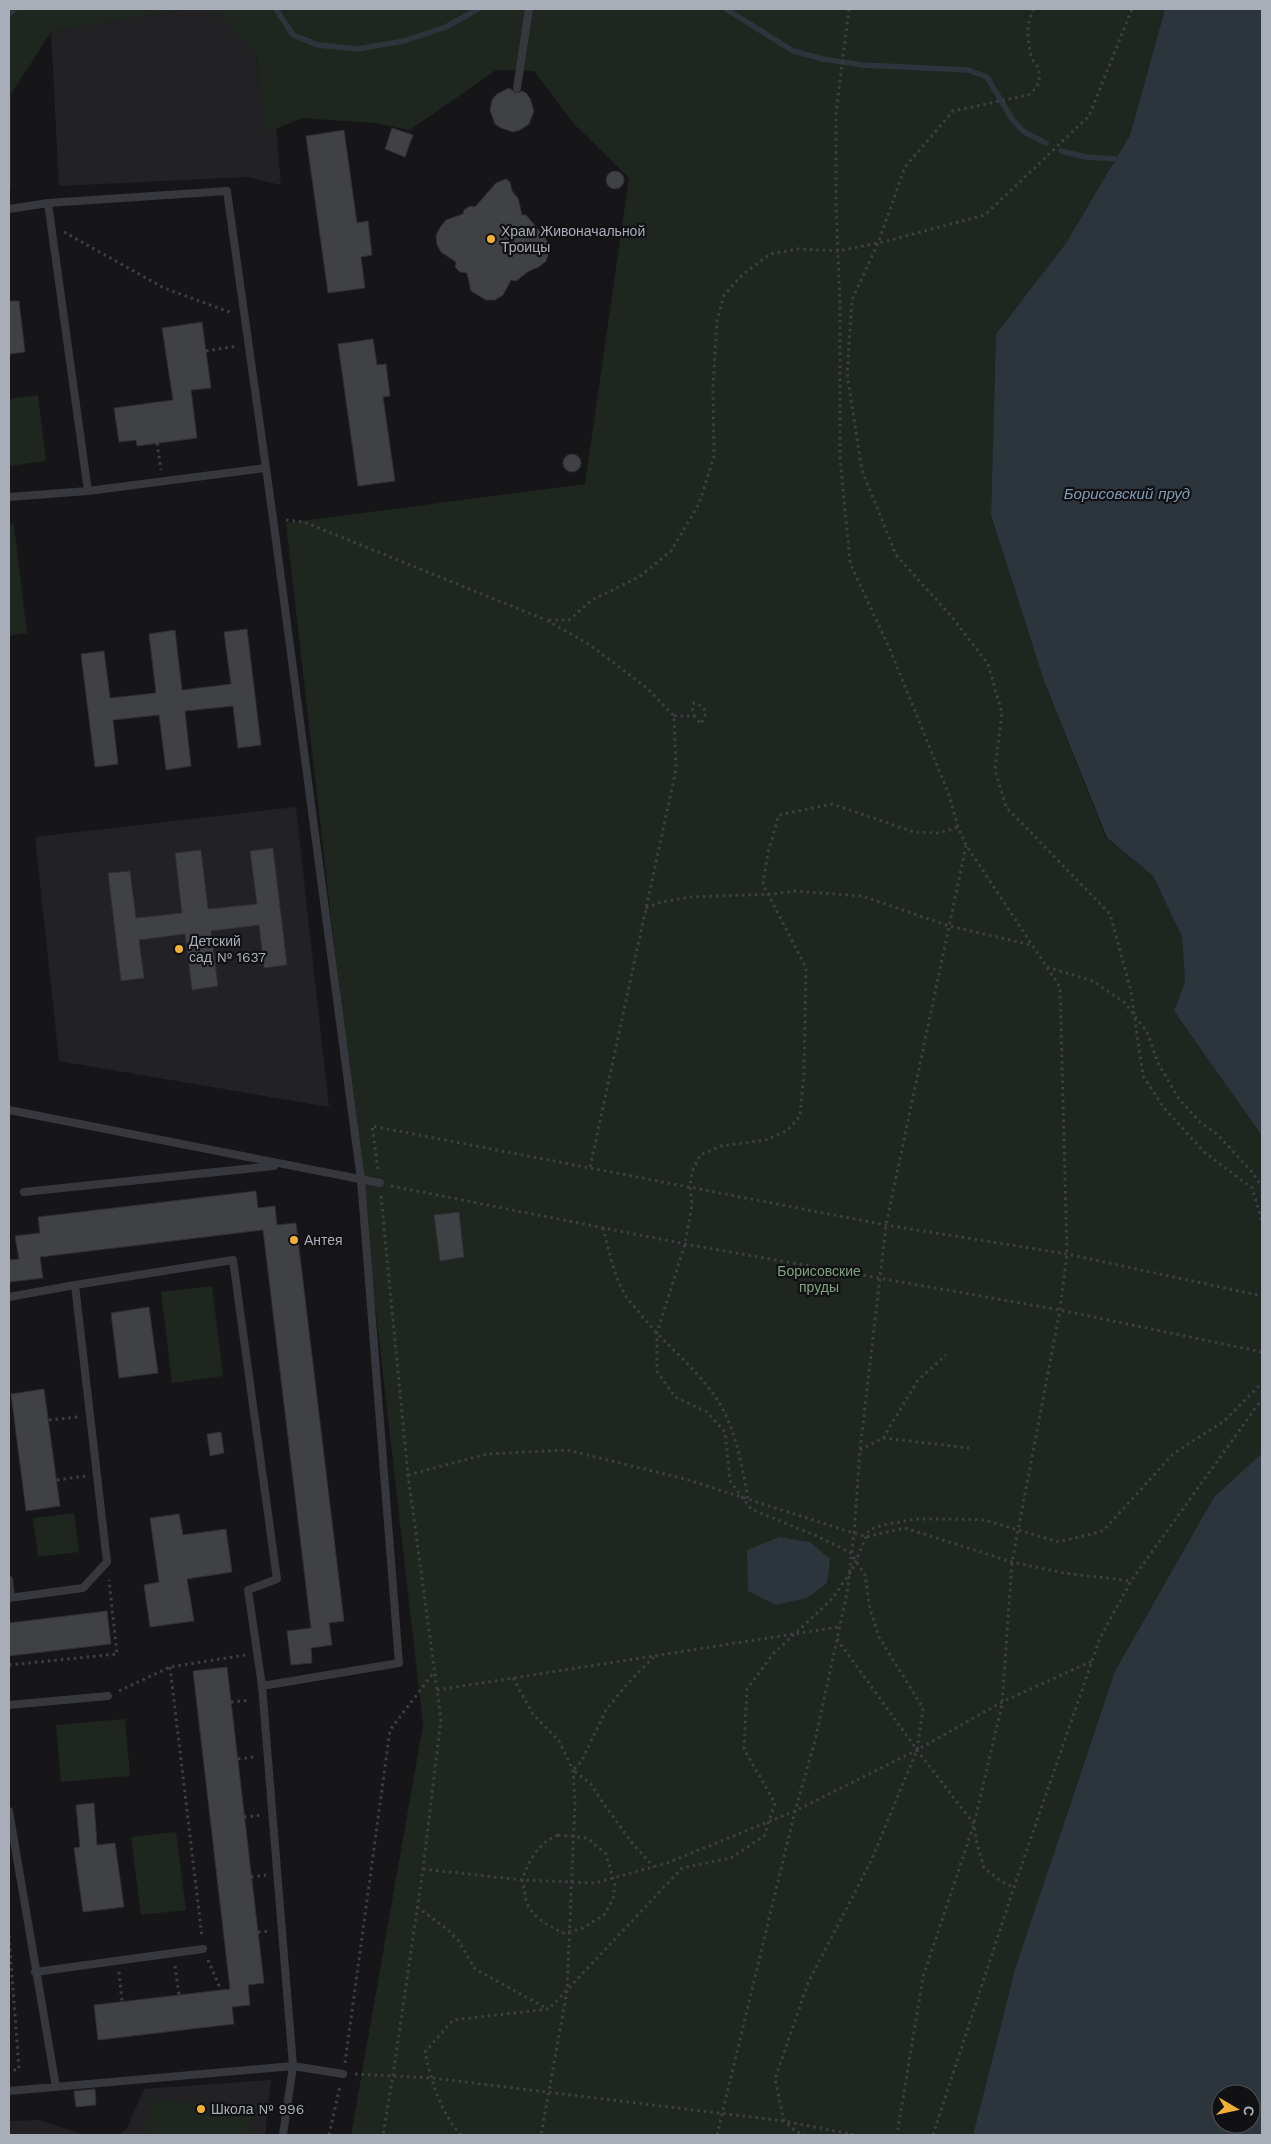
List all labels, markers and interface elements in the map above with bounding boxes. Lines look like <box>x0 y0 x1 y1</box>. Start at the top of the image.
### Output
place label: Храм Живоначальной Троицы <box>501 223 645 255</box>
marker: Храм Живоначальной Троицы <box>485 233 497 245</box>
water label: Борисовский пруд <box>1064 485 1190 503</box>
place label: Детский сад № 1637 <box>189 933 266 965</box>
marker: Детский сад № 1637 <box>173 943 185 955</box>
place label: Антея <box>304 1232 343 1248</box>
marker: Антея <box>288 1234 300 1246</box>
park label: Борисовские пруды <box>777 1263 861 1295</box>
north arrow <box>1211 2084 1261 2134</box>
place label: Школа № 996 <box>211 2101 304 2117</box>
marker: Школа № 996 <box>195 2103 207 2115</box>
text: С <box>1240 2105 1258 2117</box>

